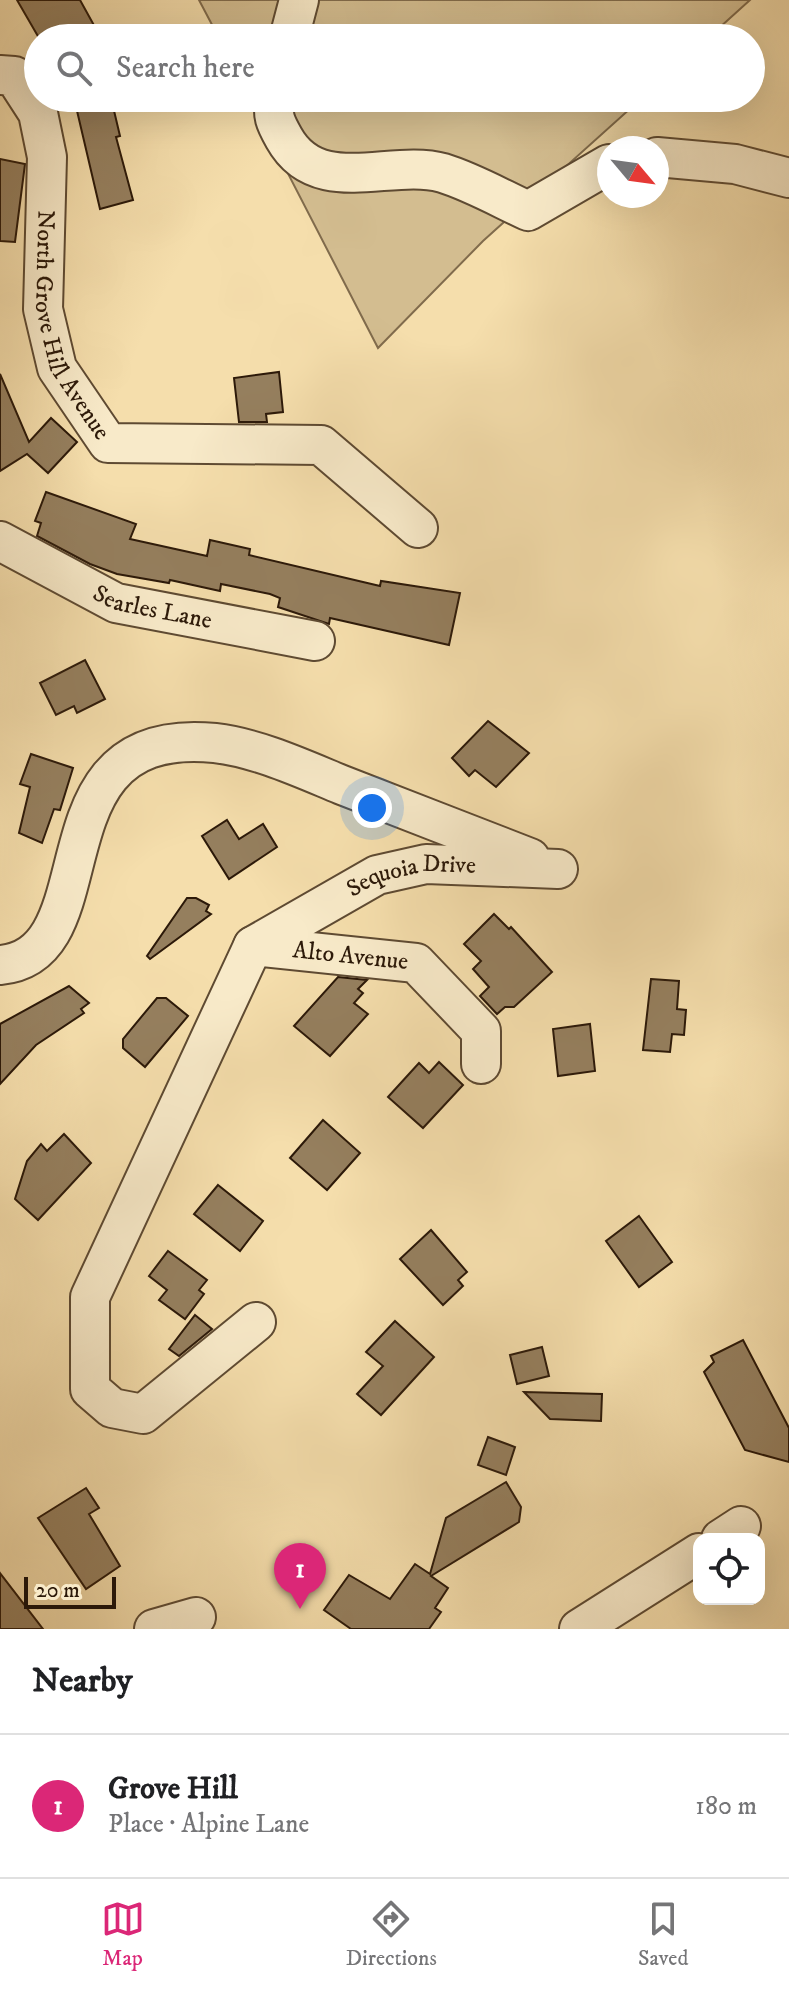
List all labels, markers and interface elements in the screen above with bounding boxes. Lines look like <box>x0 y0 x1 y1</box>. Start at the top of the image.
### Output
search box <box>24 24 765 112</box>
icon: search <box>52 46 96 90</box>
text: Search here <box>116 50 255 87</box>
north arrow <box>597 136 669 208</box>
street label: North Grove Hill Avenue <box>28 210 117 446</box>
street label: Searles Lane <box>87 578 214 636</box>
your location <box>352 788 392 828</box>
street label: Sequoia Drive <box>341 849 476 904</box>
street label: Alto Avenue <box>291 935 410 977</box>
map controls <box>693 1533 765 1605</box>
button: locate <box>693 1533 765 1605</box>
pin: 1 <box>274 1543 326 1609</box>
scale bar <box>24 1573 116 1609</box>
text: 20 m <box>36 1577 80 1604</box>
text: Nearby <box>32 1660 133 1702</box>
text: Grove Hill <box>108 1771 238 1808</box>
text: 1 <box>53 1790 63 1823</box>
text: 180 m <box>695 1790 757 1823</box>
text: Place · Alpine Lane <box>108 1808 309 1841</box>
tab: Map <box>101 1897 145 1972</box>
tab: Directions <box>346 1897 437 1972</box>
tab: Saved <box>638 1897 688 1972</box>

